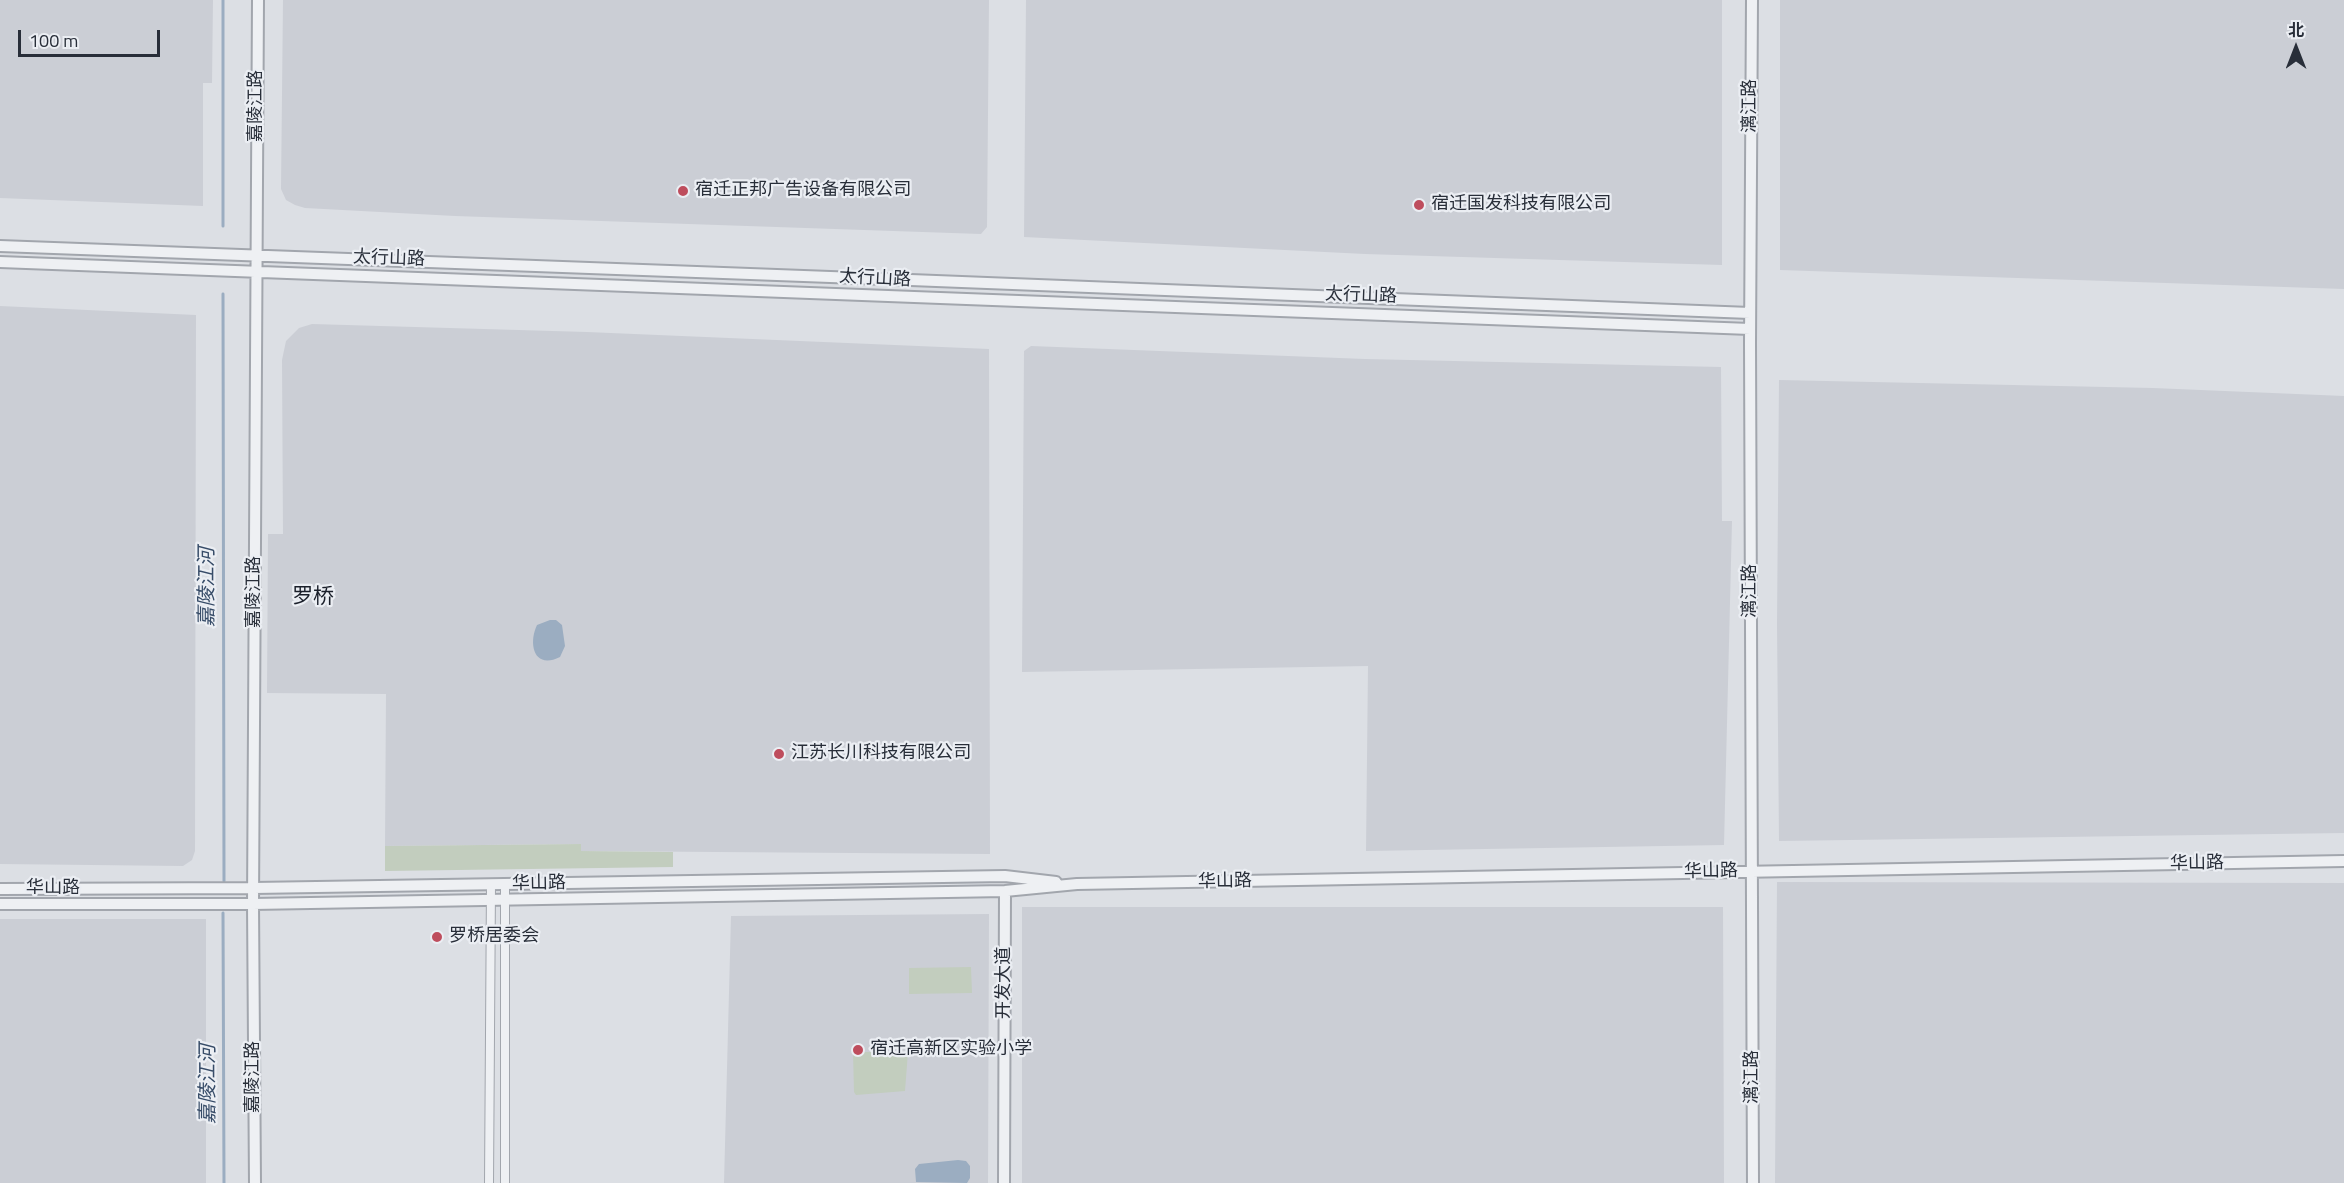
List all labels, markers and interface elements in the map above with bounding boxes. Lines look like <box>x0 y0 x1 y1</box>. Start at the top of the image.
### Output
scale bar <box>21 18 164 56</box>
north arrow <box>2266 18 2326 78</box>
text: 北 <box>2288 18 2304 42</box>
text: 100 m <box>29 27 78 54</box>
street label: 嘉陵江路 <box>246 70 268 142</box>
street label: 漓江路 <box>1740 79 1762 133</box>
place label: 宿迁正邦广告设备有限公司 <box>695 180 911 202</box>
marker: 宿迁正邦广告设备有限公司 <box>676 184 690 198</box>
place label: 宿迁国发科技有限公司 <box>1431 194 1611 216</box>
marker: 宿迁国发科技有限公司 <box>1412 198 1426 212</box>
street label: 太行山路 <box>353 247 425 271</box>
street label: 太行山路 <box>838 266 912 292</box>
street label: 太行山路 <box>1325 284 1397 308</box>
water label: 嘉陵江河 <box>196 547 220 627</box>
street label: 嘉陵江路 <box>244 556 266 628</box>
street label: 漓江路 <box>1740 564 1762 618</box>
district label: 罗桥 <box>292 585 334 611</box>
place label: 江苏长川科技有限公司 <box>791 743 971 765</box>
marker: 江苏长川科技有限公司 <box>772 747 786 761</box>
street label: 华山路 <box>2170 853 2224 875</box>
street label: 华山路 <box>1684 861 1738 883</box>
street label: 华山路 <box>1198 871 1252 893</box>
street label: 华山路 <box>512 873 566 895</box>
street label: 华山路 <box>26 878 80 900</box>
place label: 罗桥居委会 <box>449 926 539 948</box>
marker: 罗桥居委会 <box>430 930 444 944</box>
street label: 开发大道 <box>994 947 1016 1019</box>
place label: 宿迁高新区实验小学 <box>870 1039 1032 1061</box>
street label: 嘉陵江路 <box>243 1041 265 1113</box>
marker: 宿迁高新区实验小学 <box>851 1043 865 1057</box>
water label: 嘉陵江河 <box>197 1044 221 1124</box>
street label: 漓江路 <box>1742 1050 1764 1104</box>

